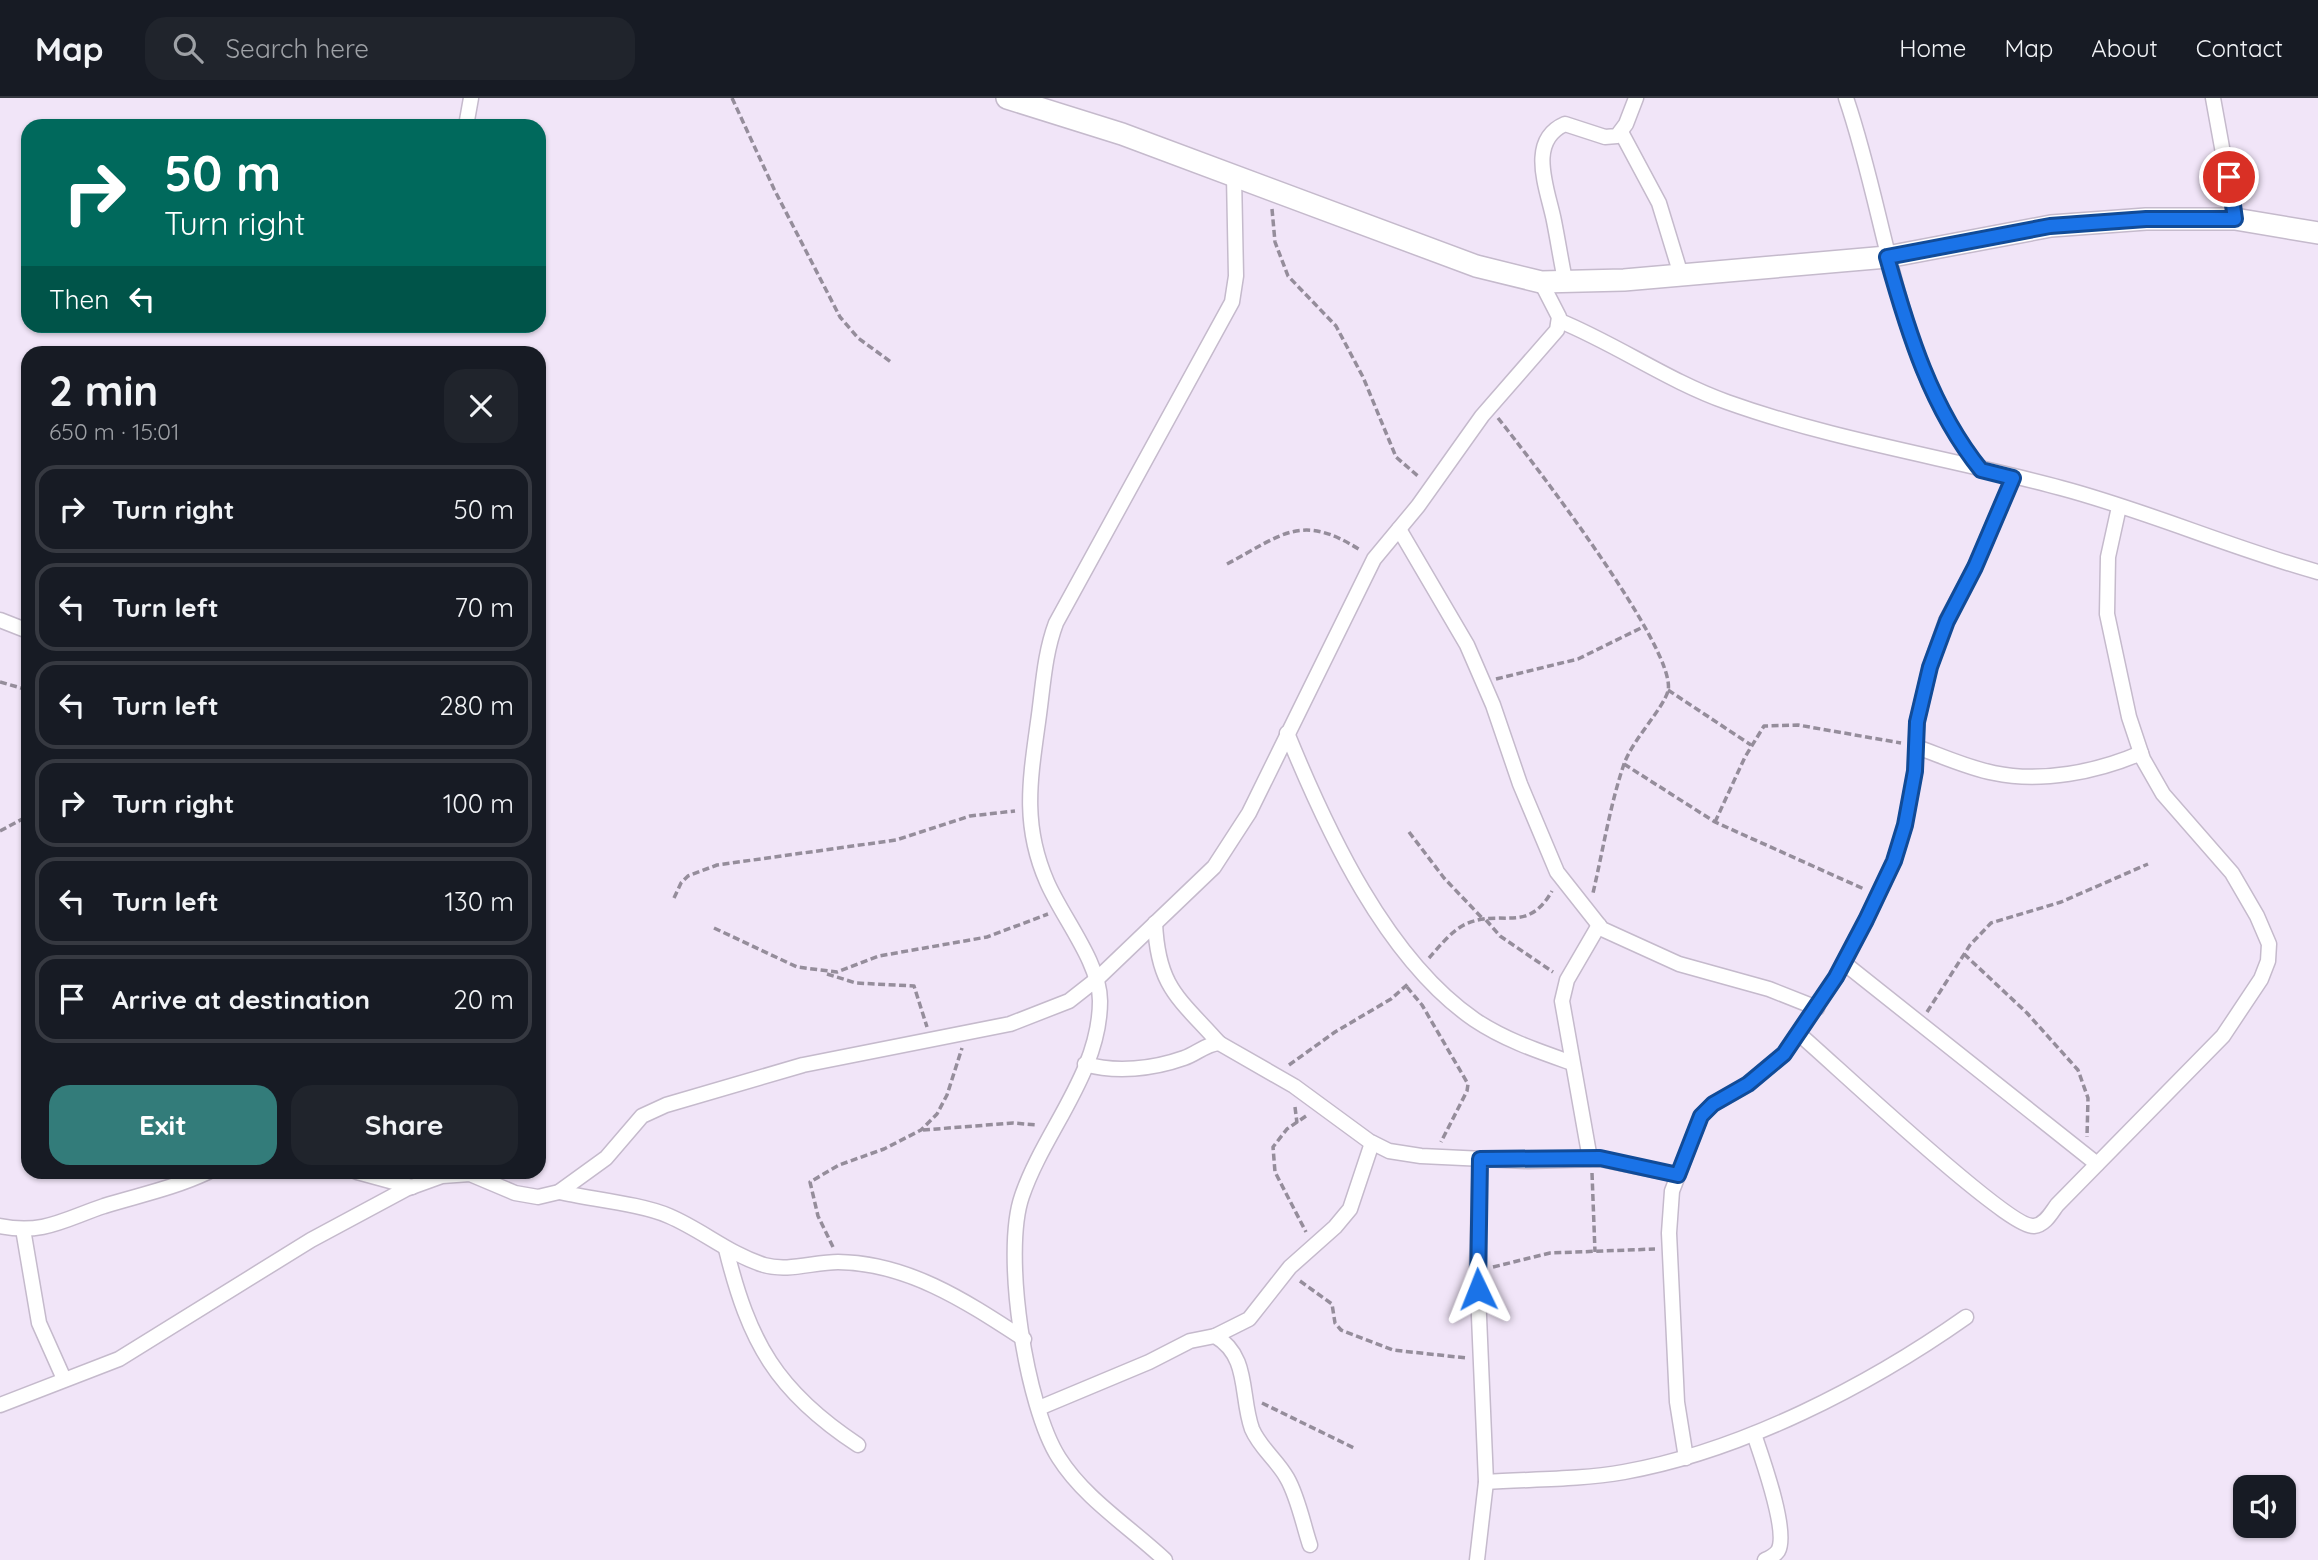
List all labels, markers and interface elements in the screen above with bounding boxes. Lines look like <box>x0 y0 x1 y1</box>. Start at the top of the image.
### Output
search box <box>145 17 635 80</box>
text: Map <box>35 28 103 69</box>
icon: search <box>169 29 207 67</box>
text: Search here <box>225 32 369 65</box>
text: Home <box>1899 33 1966 63</box>
text: Map <box>2004 33 2053 63</box>
text: About <box>2091 33 2158 63</box>
text: Contact <box>2196 33 2283 63</box>
text: 50 m <box>164 142 281 203</box>
icon: right <box>49 147 140 238</box>
pin <box>2199 147 2259 207</box>
icon: arrive <box>2210 158 2248 196</box>
text: Turn right <box>164 203 305 243</box>
icon: left <box>123 280 161 318</box>
text: Then <box>49 283 109 316</box>
text: 2 min <box>49 364 158 417</box>
button: close <box>444 369 518 443</box>
text: 650 m · 15:01 <box>49 417 179 446</box>
icon: right <box>53 490 91 528</box>
text: Turn right <box>112 493 234 526</box>
text: 50 m <box>454 493 514 526</box>
icon: left <box>53 588 91 626</box>
text: Turn left <box>112 591 219 624</box>
text: 70 m <box>454 591 514 624</box>
icon: left <box>53 686 91 724</box>
text: Turn left <box>112 689 219 722</box>
text: 280 m <box>439 689 514 722</box>
icon: right <box>53 784 91 822</box>
text: Turn right <box>112 787 234 820</box>
text: 100 m <box>443 787 514 820</box>
icon: left <box>53 882 91 920</box>
text: Turn left <box>112 885 219 918</box>
text: 130 m <box>444 885 514 918</box>
icon: arrive <box>53 980 91 1018</box>
text: Arrive at destination <box>112 983 370 1016</box>
text: 20 m <box>453 983 514 1016</box>
button: Exit <box>49 1085 277 1165</box>
button: Share <box>291 1085 518 1165</box>
position arrow <box>1441 1252 1515 1326</box>
map controls <box>2233 1475 2296 1538</box>
button: sound <box>2233 1475 2296 1538</box>

